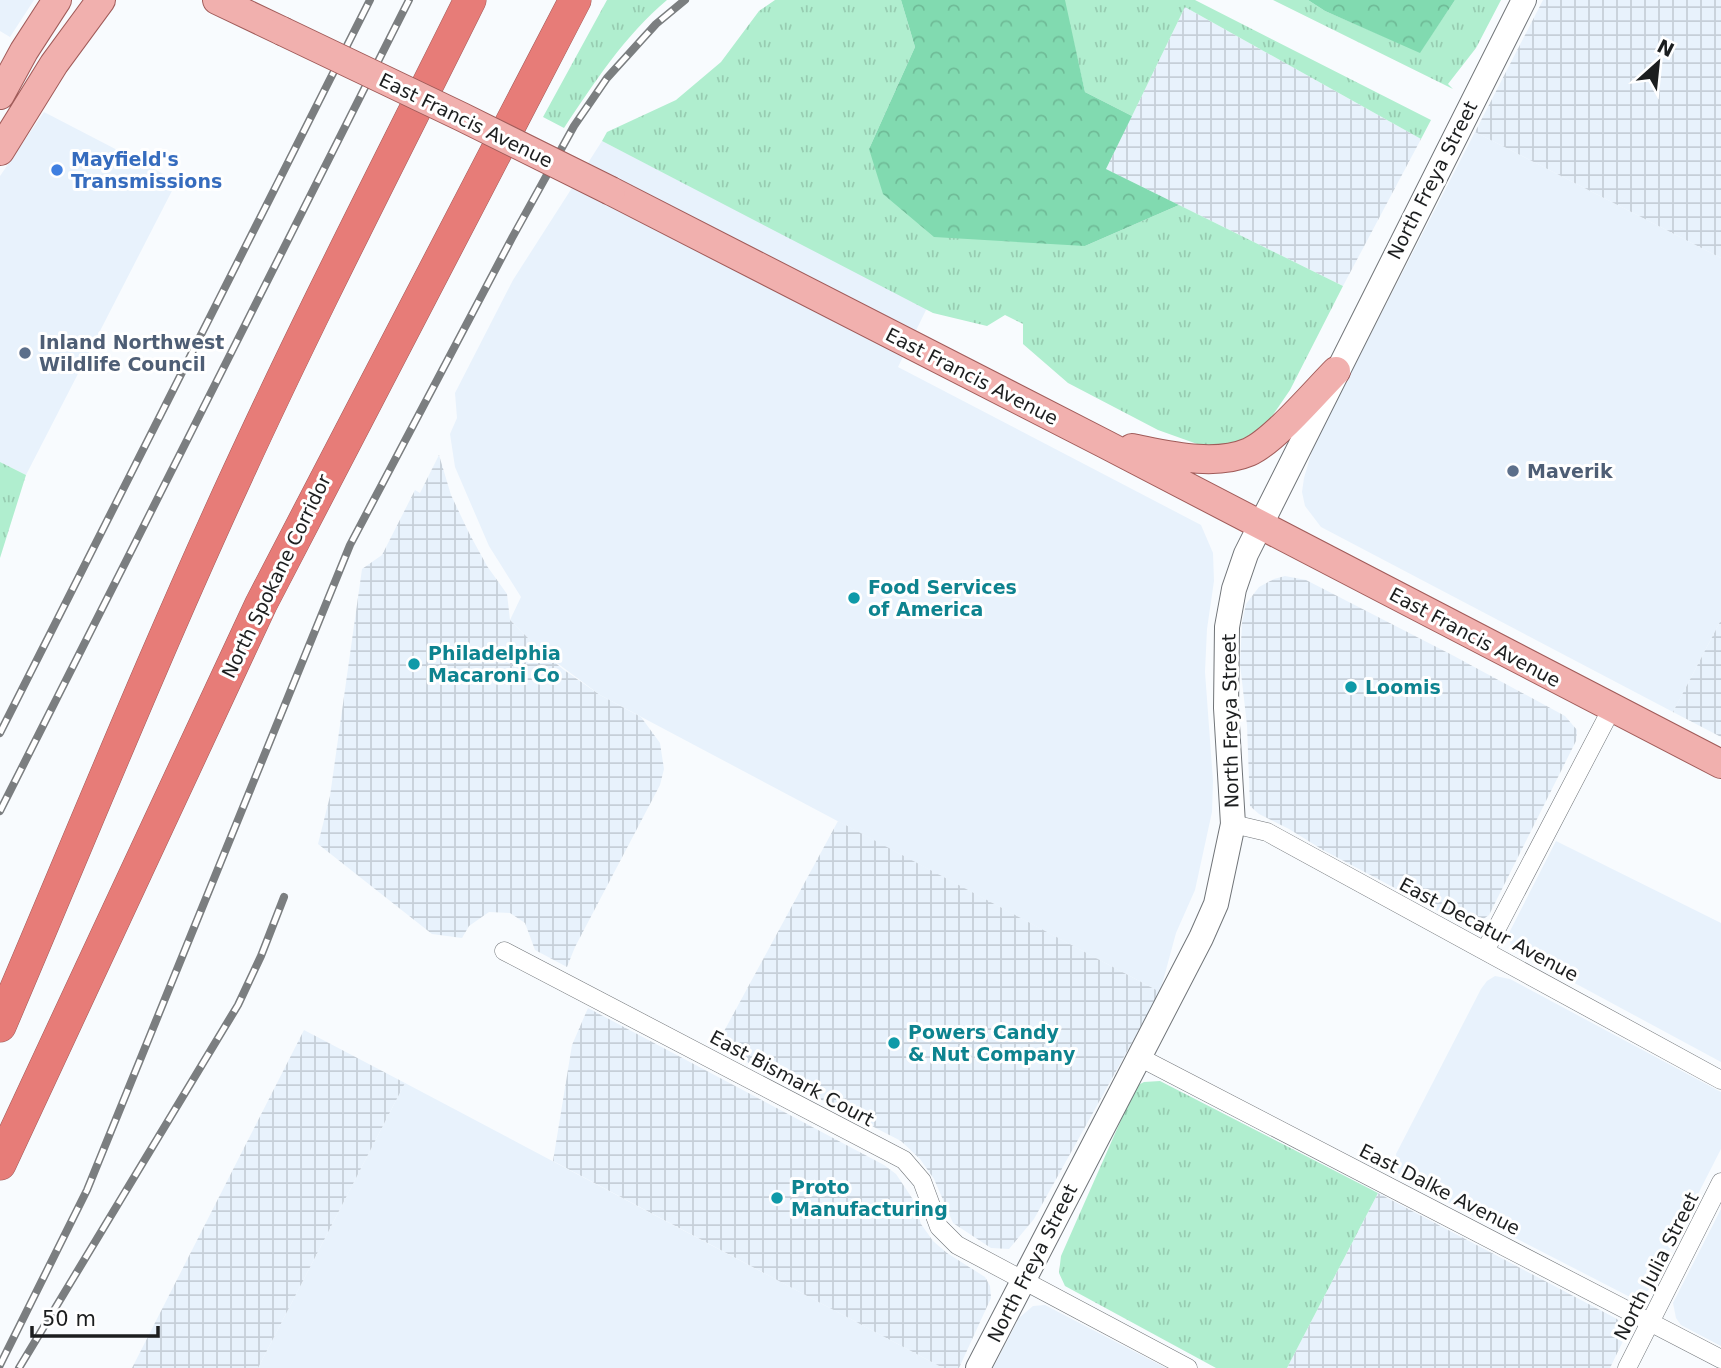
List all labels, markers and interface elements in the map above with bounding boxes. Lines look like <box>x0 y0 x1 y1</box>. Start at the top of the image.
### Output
north arrow <box>1623 28 1693 98</box>
text: N <box>1654 34 1678 61</box>
street label: East Francis Avenue <box>376 68 556 172</box>
street label: North Freya Street <box>1383 97 1481 263</box>
place label: Mayfield's Transmissions <box>71 148 222 192</box>
marker: Mayfield's Transmissions <box>49 162 65 178</box>
street label: East Francis Avenue <box>882 323 1062 429</box>
place label: Inland Northwest Wildlife Council <box>39 331 224 375</box>
marker: Inland Northwest Wildlife Council <box>17 345 33 361</box>
place label: Maverik <box>1527 460 1613 482</box>
marker: Maverik <box>1505 463 1521 479</box>
street label: North Spokane Corridor <box>217 470 335 681</box>
place label: Food Services of America <box>868 576 1017 620</box>
street label: East Francis Avenue <box>1386 583 1564 691</box>
marker: Food Services of America <box>846 590 862 606</box>
street label: North Freya Street <box>1217 634 1243 808</box>
place label: Philadelphia Macaroni Co <box>428 642 561 686</box>
marker: Philadelphia Macaroni Co <box>406 656 422 672</box>
place label: Loomis <box>1365 676 1441 698</box>
marker: Loomis <box>1343 679 1359 695</box>
street label: East Decatur Avenue <box>1396 872 1582 986</box>
place label: Powers Candy & Nut Company <box>908 1021 1076 1065</box>
street label: East Bismark Court <box>706 1025 878 1131</box>
marker: Powers Candy & Nut Company <box>886 1035 902 1051</box>
street label: East Dalke Avenue <box>1356 1139 1524 1239</box>
place label: Proto Manufacturing <box>791 1176 948 1220</box>
street label: North Freya Street <box>983 1180 1081 1346</box>
street label: North Julia Street <box>1609 1188 1703 1344</box>
marker: Proto Manufacturing <box>769 1190 785 1206</box>
scale bar <box>32 1294 158 1338</box>
text: 50 m <box>42 1307 96 1331</box>

